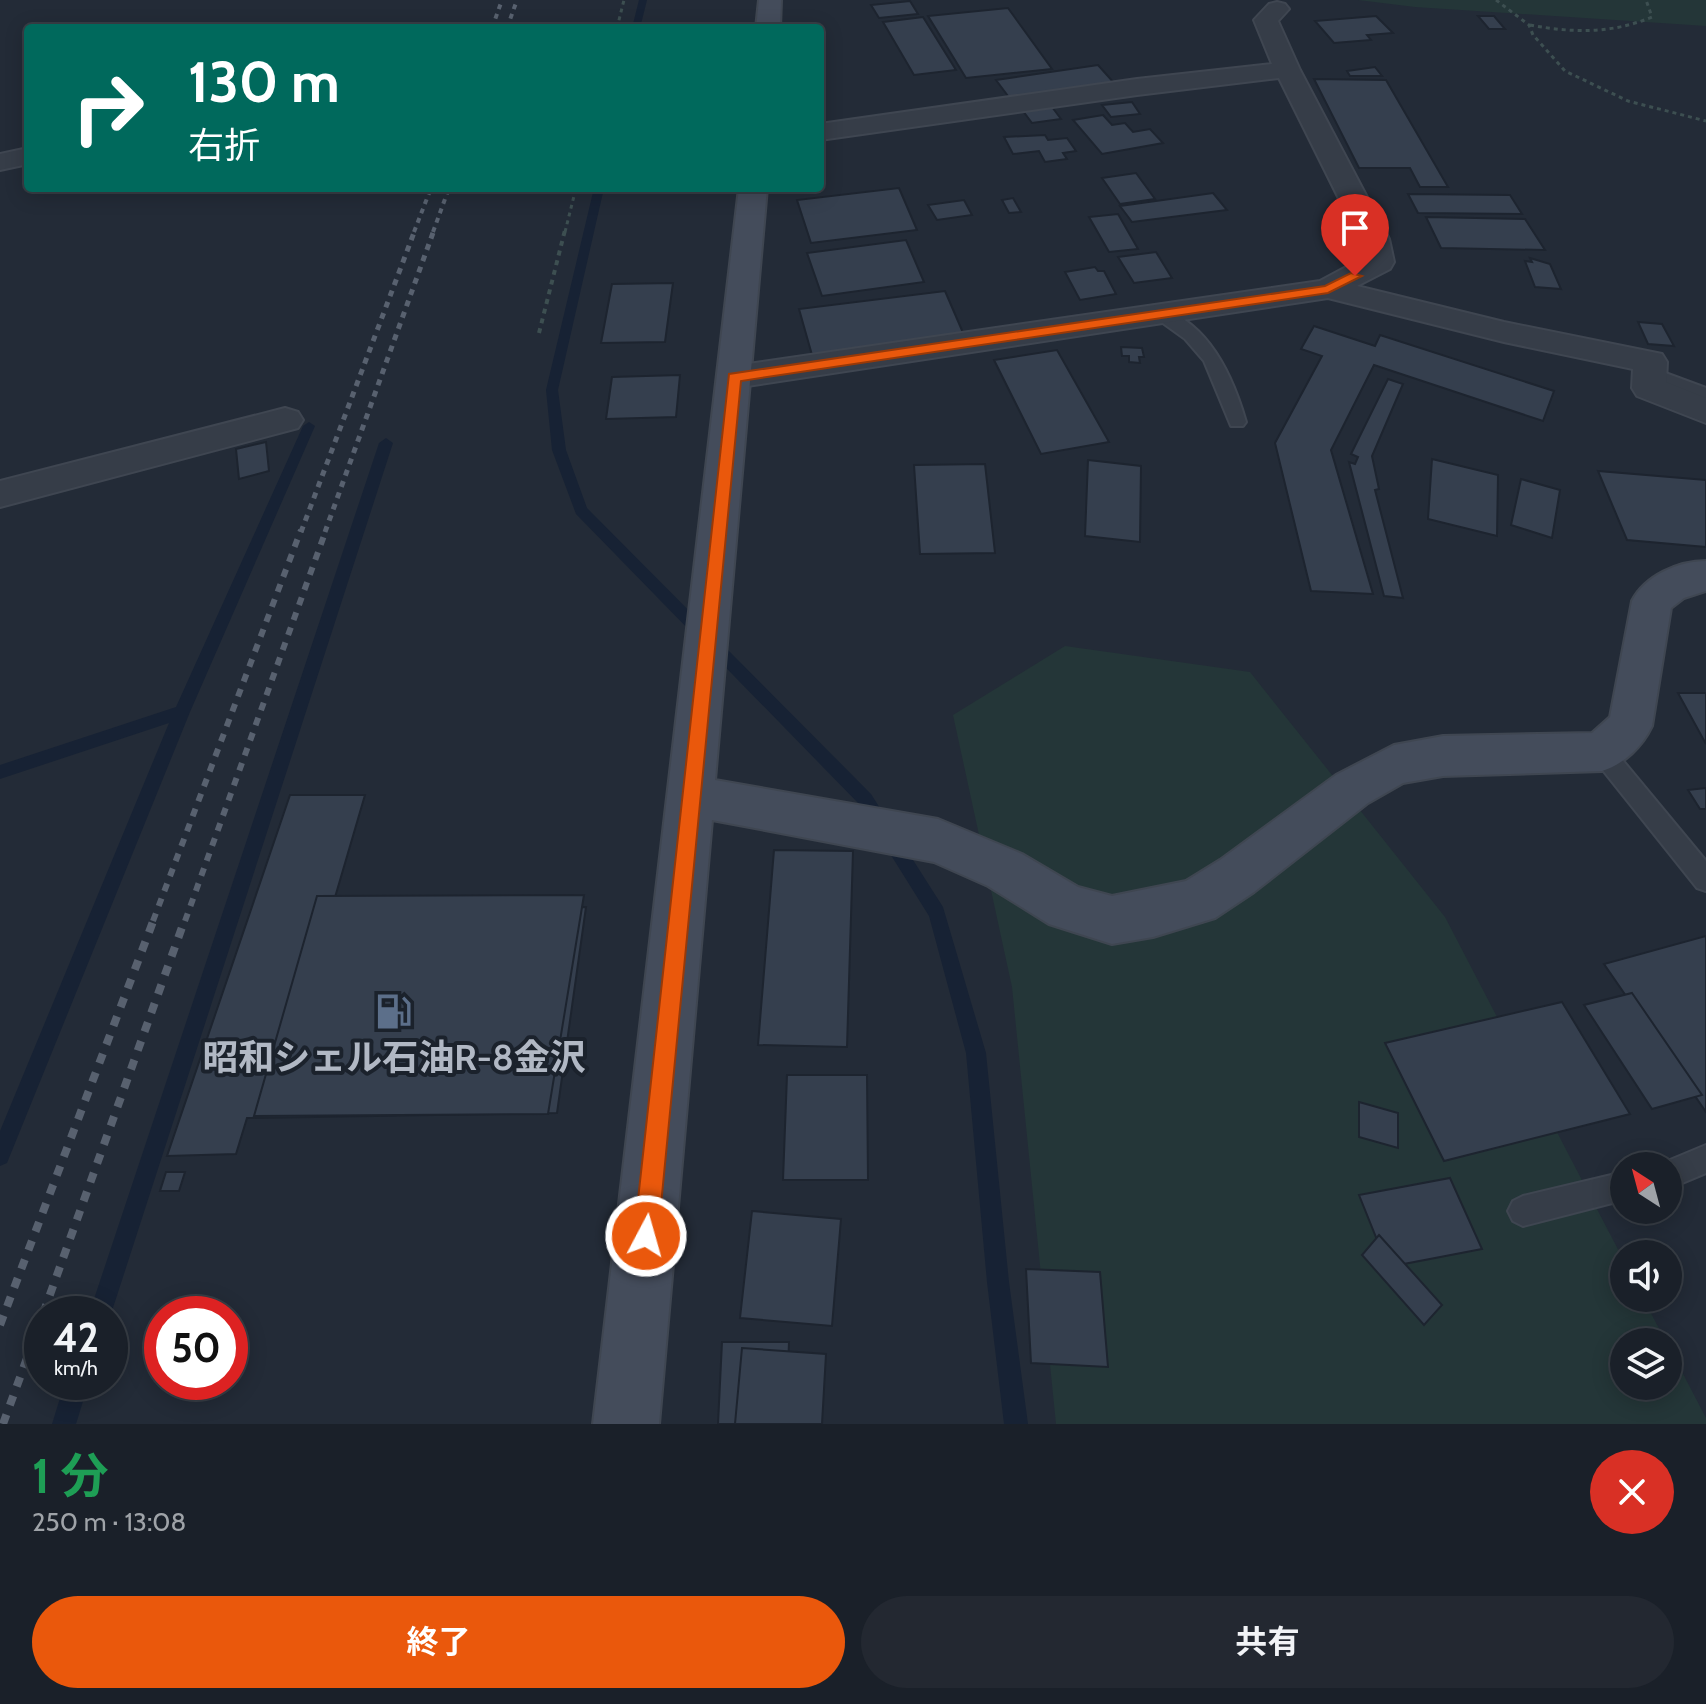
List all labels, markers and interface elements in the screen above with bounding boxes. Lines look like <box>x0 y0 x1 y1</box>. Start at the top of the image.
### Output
text: 130 m <box>188 48 340 116</box>
icon: right <box>56 56 160 160</box>
text: 右折 <box>188 123 260 167</box>
pin <box>1321 194 1389 276</box>
icon: arrive <box>1333 206 1377 250</box>
fuel station icon: 昭和シェル石油R-8金沢 <box>375 993 413 1031</box>
place label: 昭和シェル石油R-8金沢 <box>202 1035 586 1079</box>
north arrow <box>1610 1152 1682 1224</box>
map controls <box>1610 1152 1682 1400</box>
position arrow <box>604 1194 688 1278</box>
button: sound <box>1610 1240 1682 1312</box>
speed limit sign: 50 <box>144 1296 248 1400</box>
text: 42 <box>53 1313 99 1362</box>
button: layers <box>1610 1328 1682 1400</box>
text: km/h <box>54 1356 98 1380</box>
text: 1 分 <box>32 1447 109 1505</box>
button: close <box>1590 1450 1674 1534</box>
text: 250 m · 13:08 <box>32 1506 186 1538</box>
button: 終了 <box>32 1596 845 1688</box>
button: 共有 <box>861 1596 1674 1688</box>

